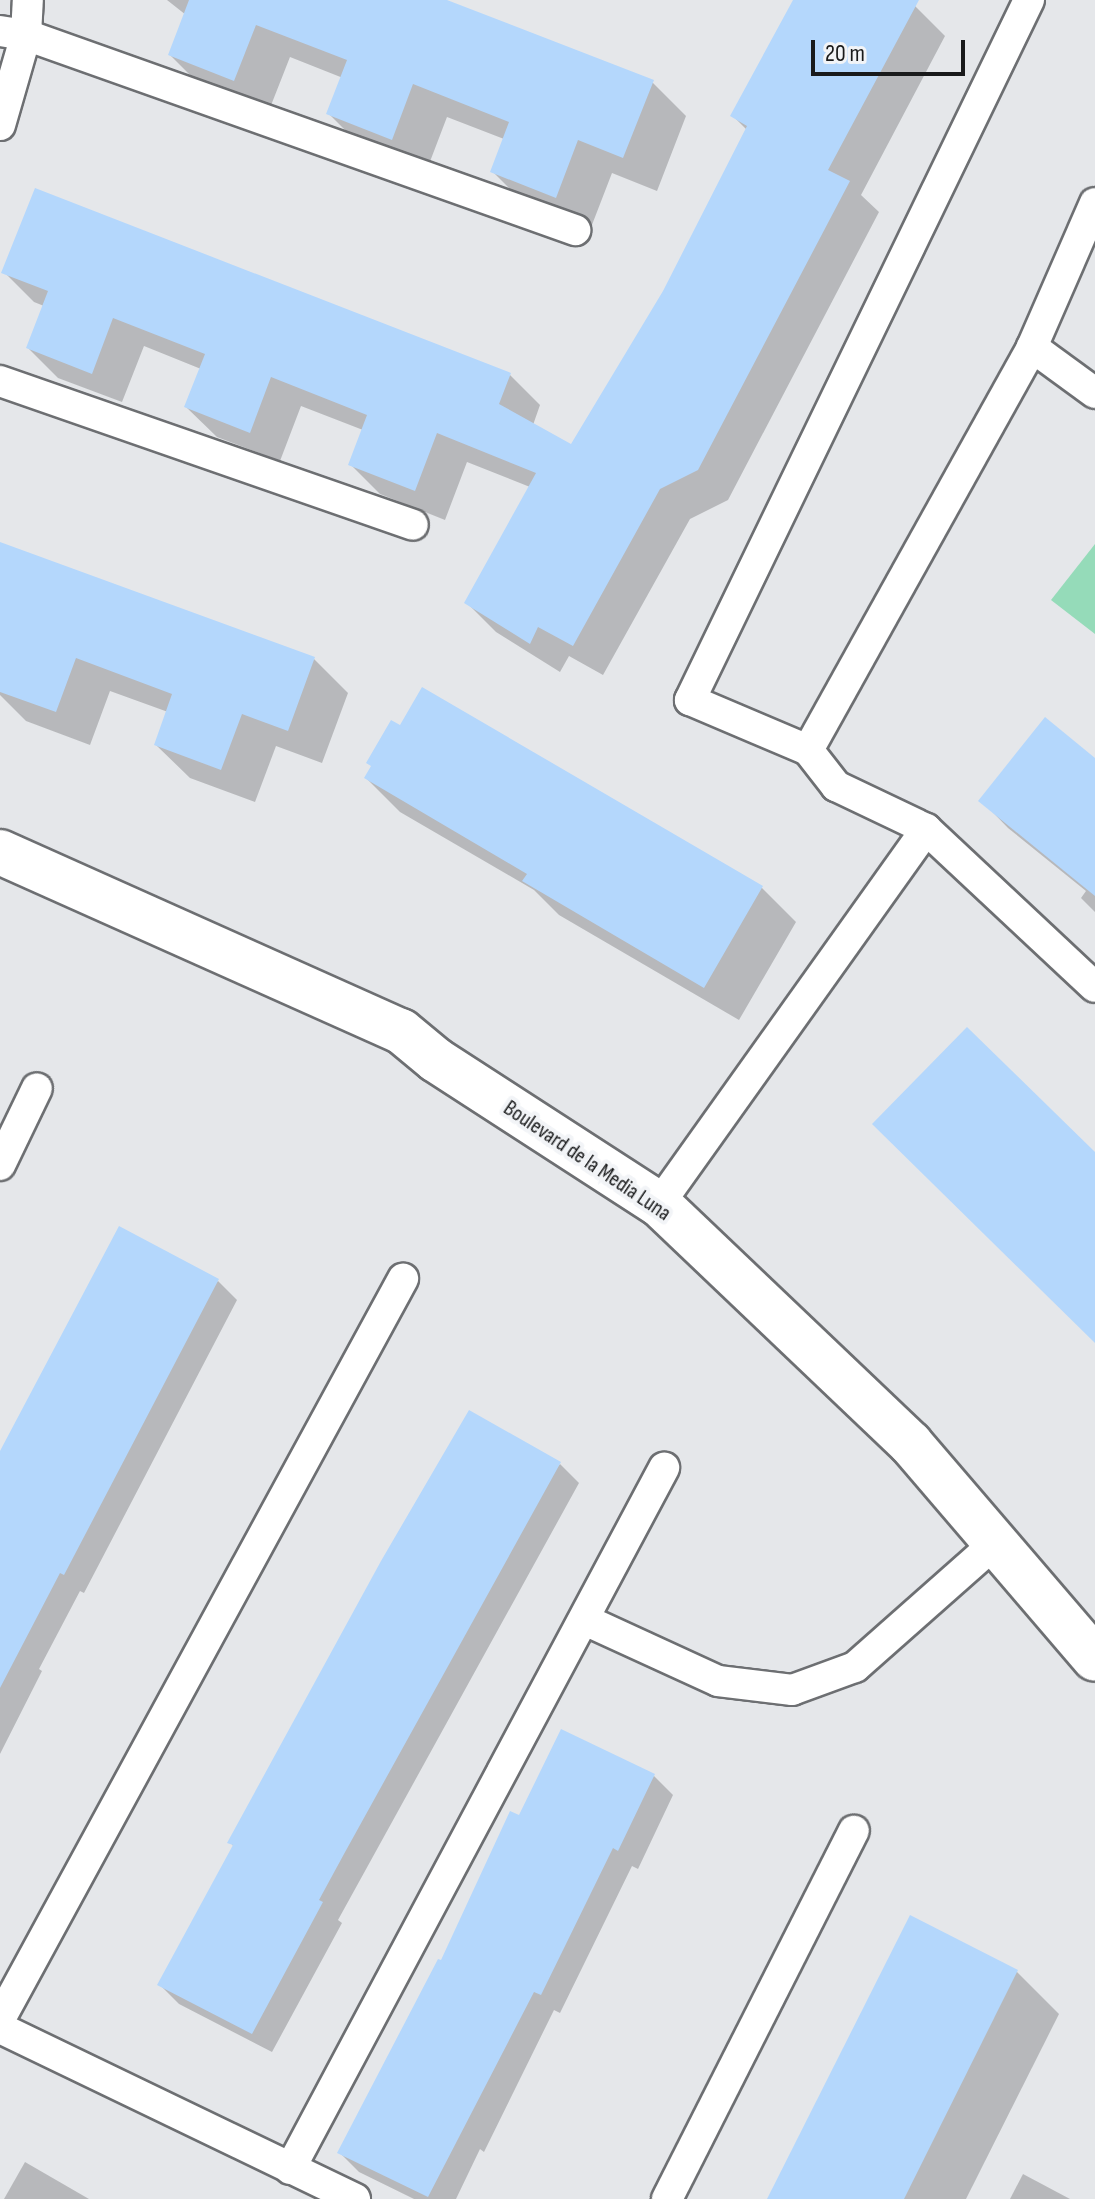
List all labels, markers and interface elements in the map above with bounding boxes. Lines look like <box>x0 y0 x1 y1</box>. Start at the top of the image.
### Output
scale bar <box>815 24 969 74</box>
text: 20 m <box>825 39 865 68</box>
street label: Boulevard de la Media Luna <box>498 1095 676 1227</box>

